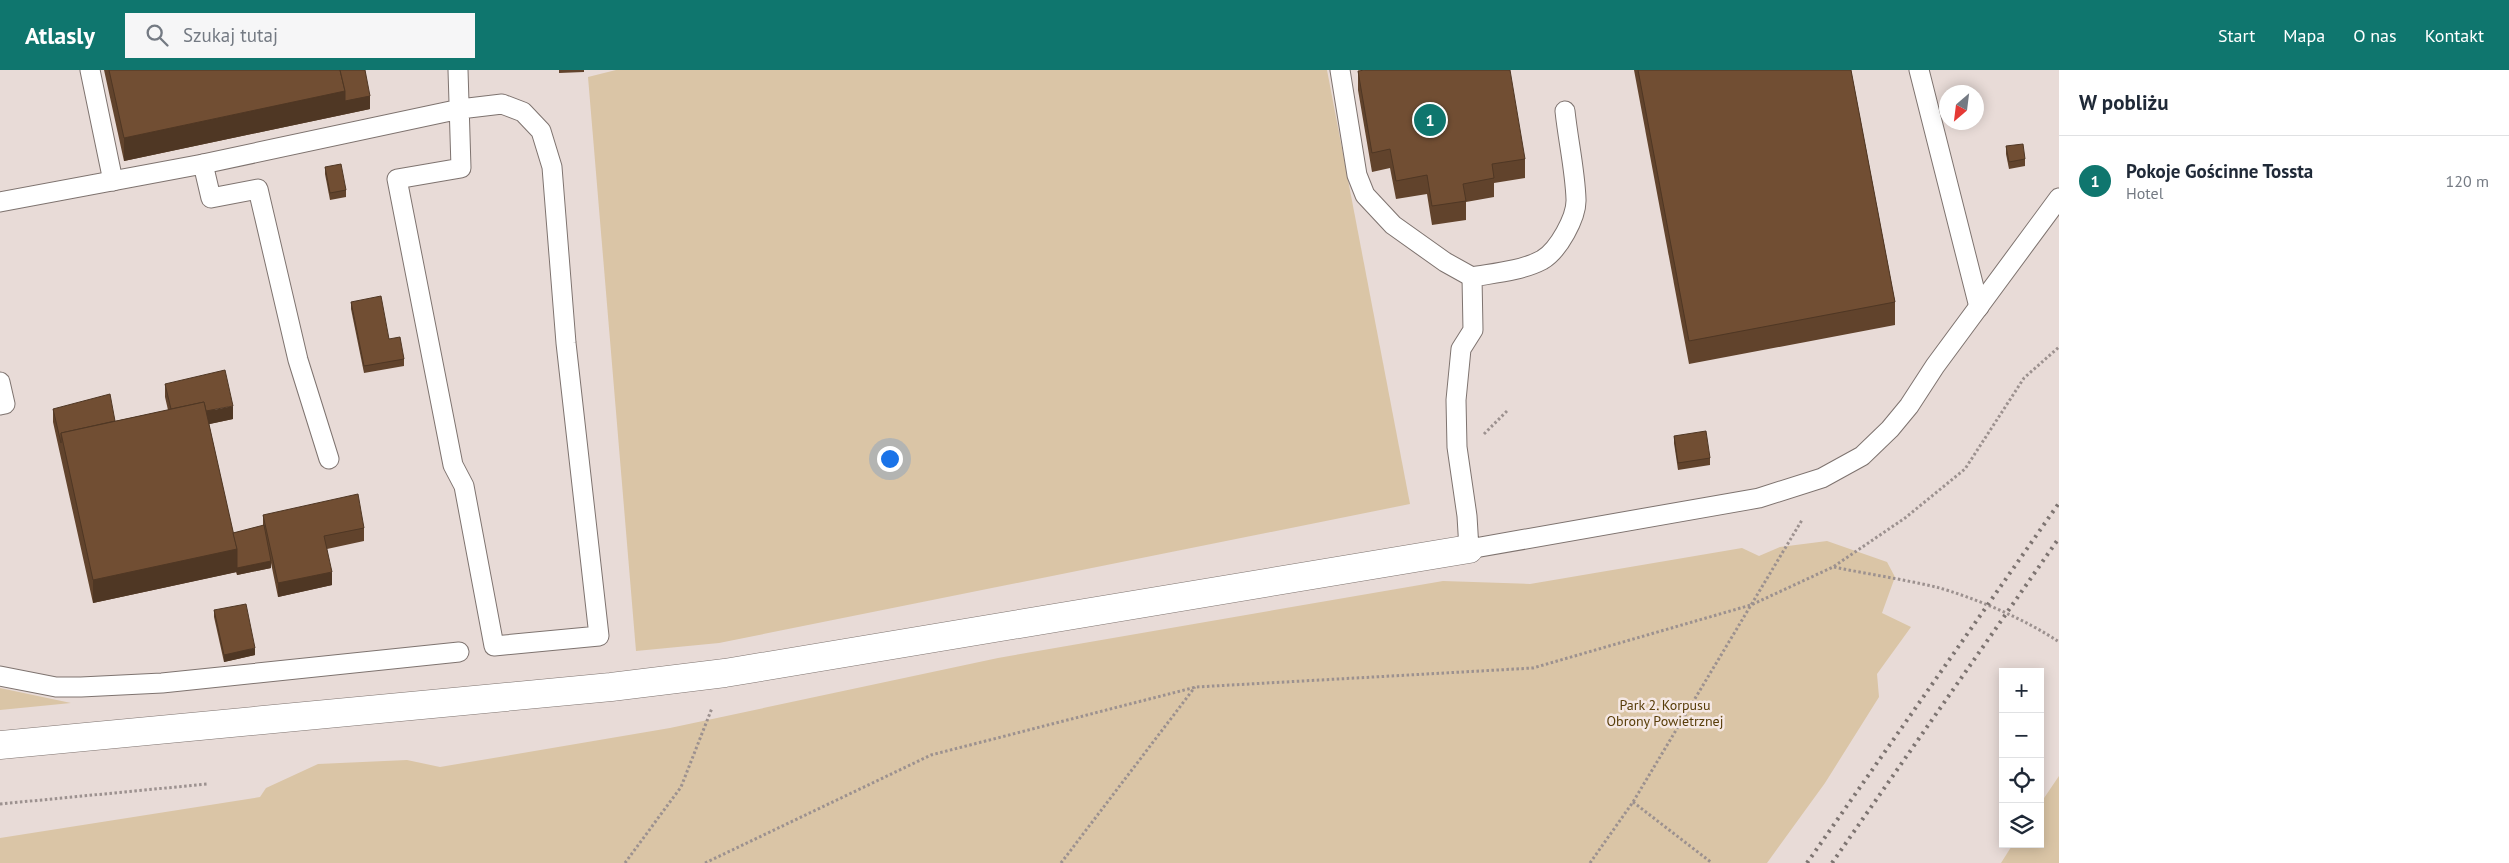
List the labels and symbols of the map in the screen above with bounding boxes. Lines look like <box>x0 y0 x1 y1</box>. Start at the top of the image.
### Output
north arrow <box>1939 85 1984 130</box>
pin: 1 <box>1414 101 1446 139</box>
your location <box>877 446 903 472</box>
park label: Park 2. Korpusu Obrony Powietrznej <box>1607 696 1723 730</box>

